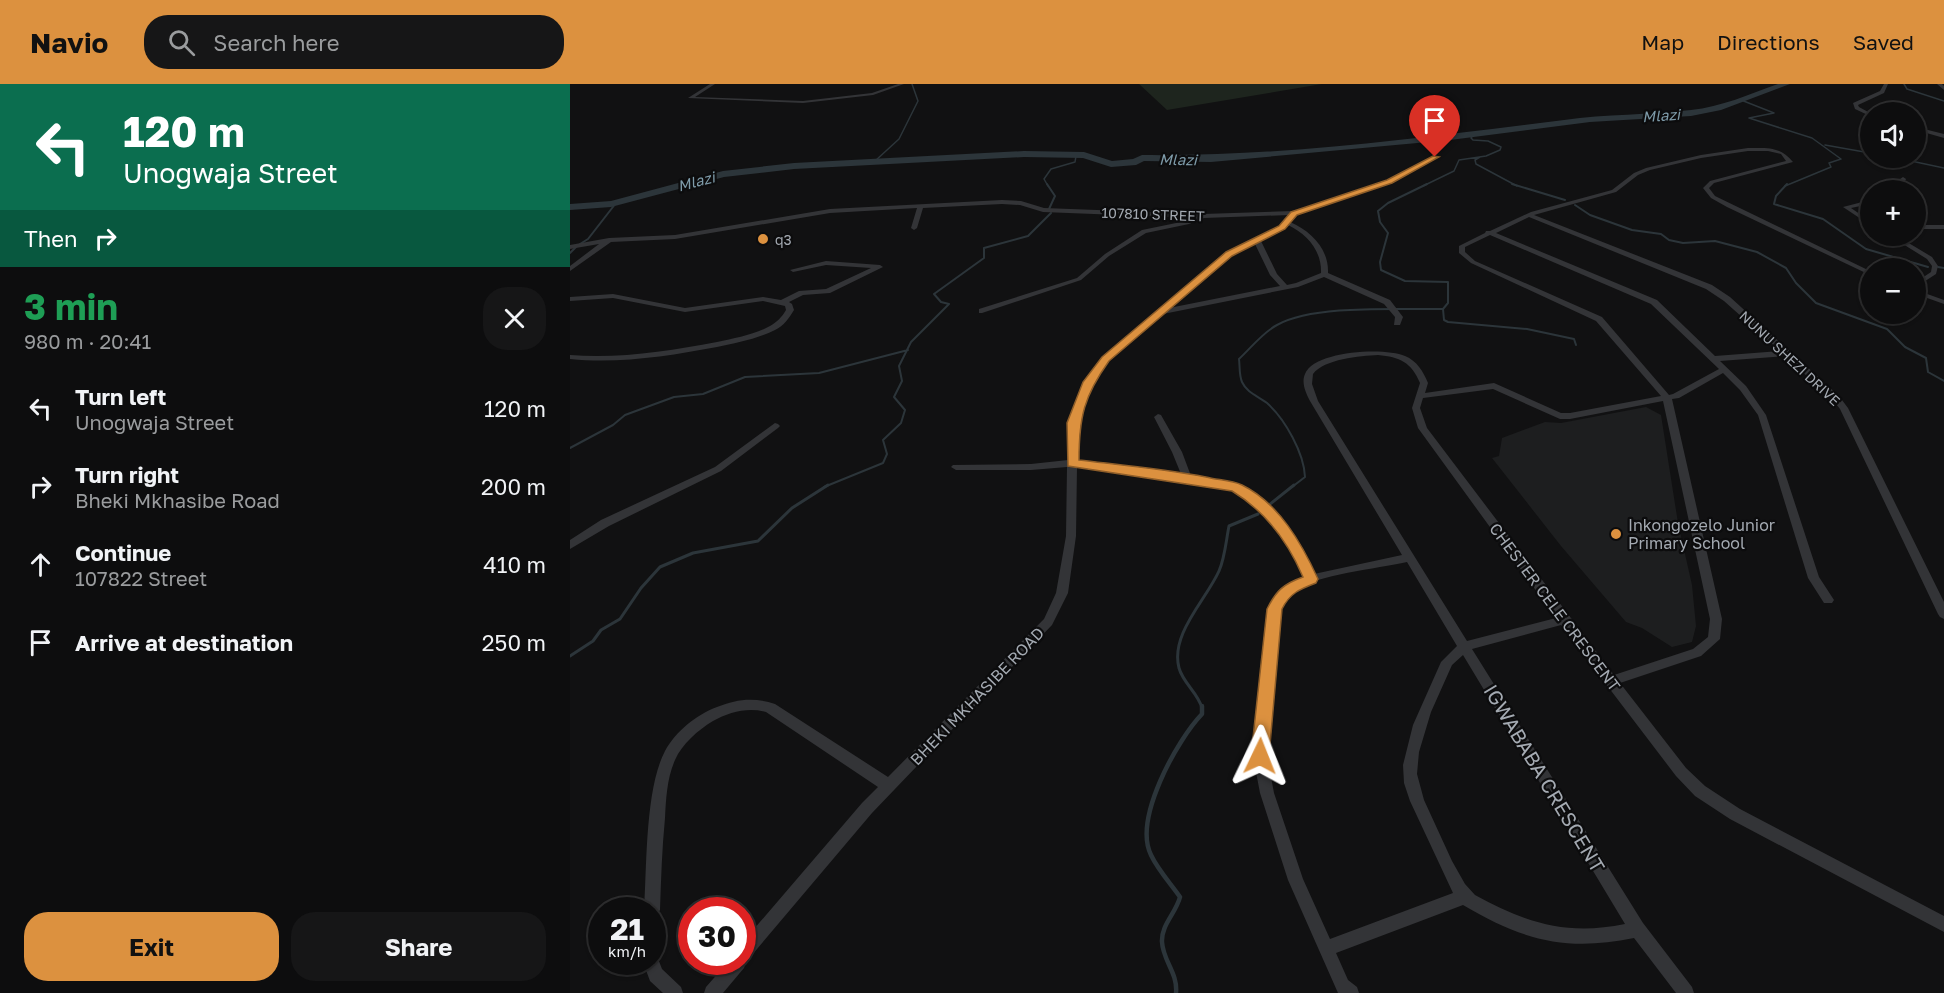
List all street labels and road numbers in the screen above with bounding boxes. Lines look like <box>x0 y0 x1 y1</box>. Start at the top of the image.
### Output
street label: 107810 STREET <box>1101 204 1205 224</box>
street label: NUNU SHEZI DRIVE <box>1736 307 1844 409</box>
street label: CHESTER CELE CRESCENT <box>1485 519 1625 695</box>
street label: BHEKI MKHASIBE ROAD <box>906 623 1048 769</box>
street label: IGWABABA CRESCENT <box>1479 680 1611 876</box>

